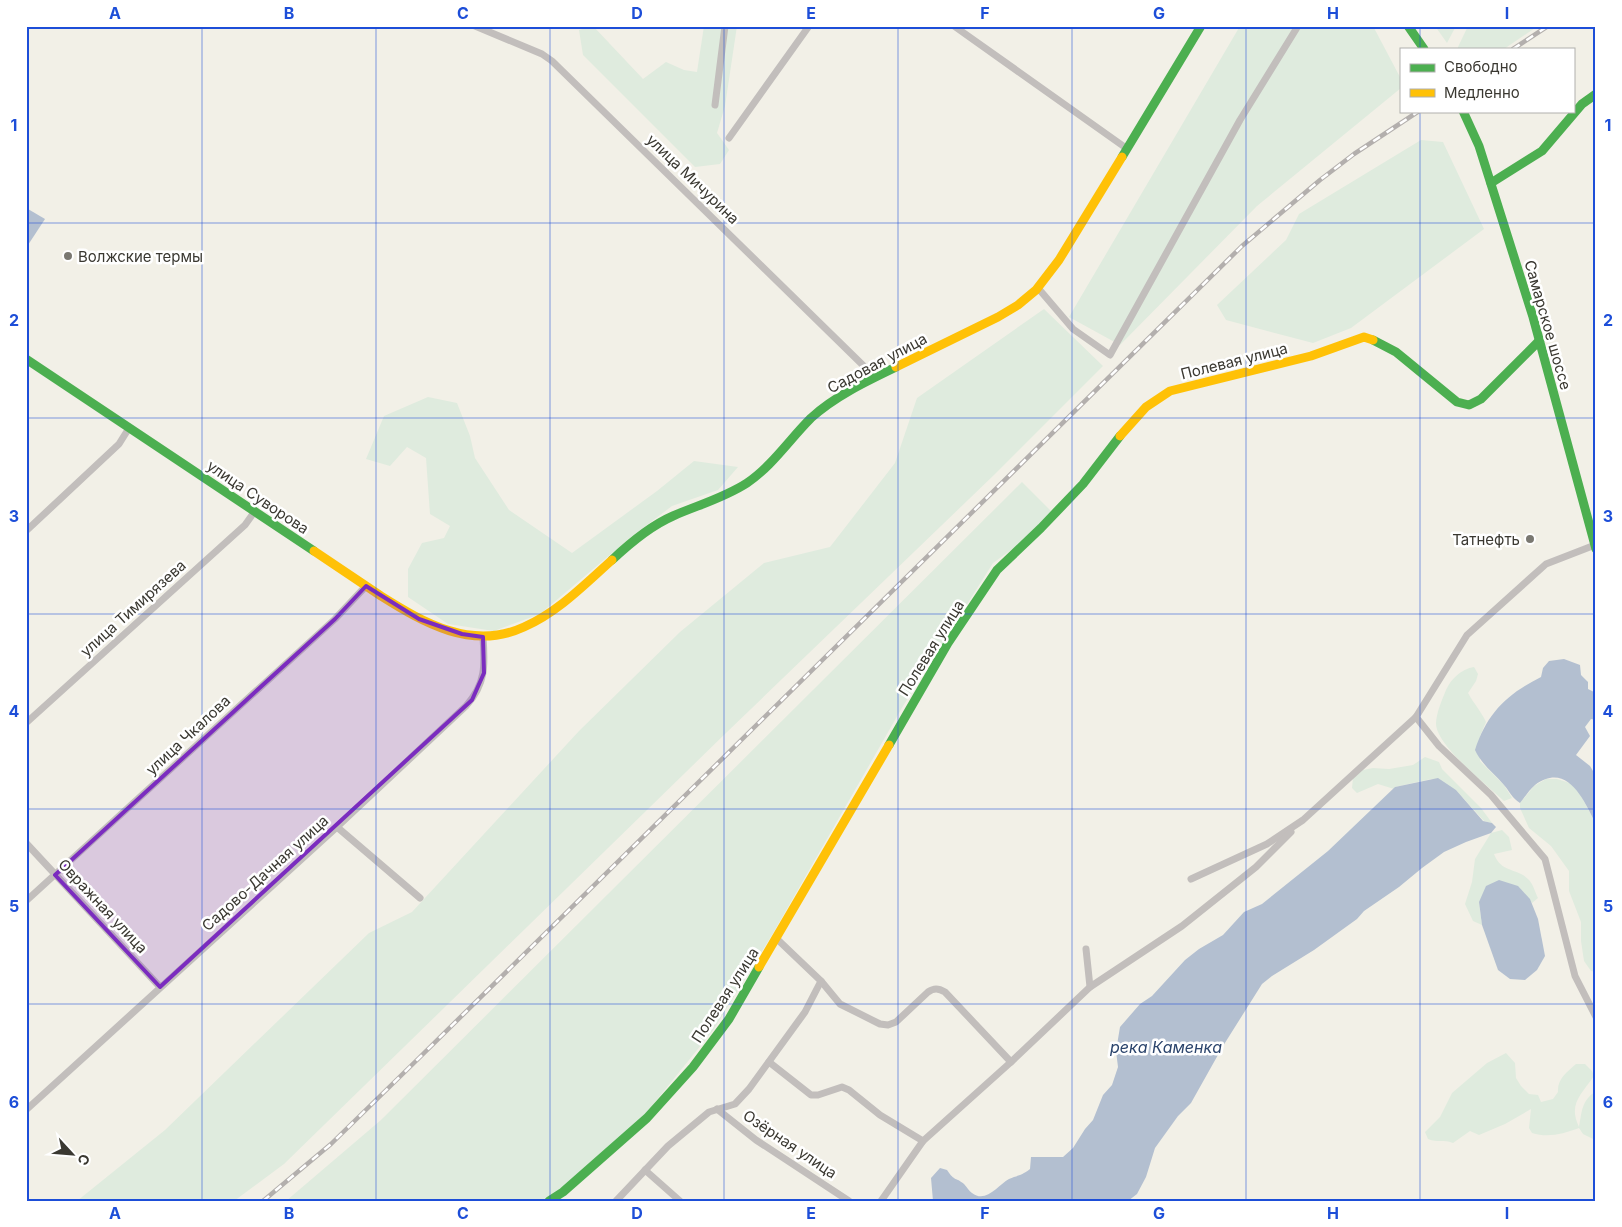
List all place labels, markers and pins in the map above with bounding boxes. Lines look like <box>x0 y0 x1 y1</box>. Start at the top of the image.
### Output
place label: Волжские термы <box>78 247 203 266</box>
marker: Волжские термы <box>62 250 74 262</box>
place label: Татнефть <box>1452 530 1520 549</box>
marker: Татнефть <box>1524 533 1536 545</box>

